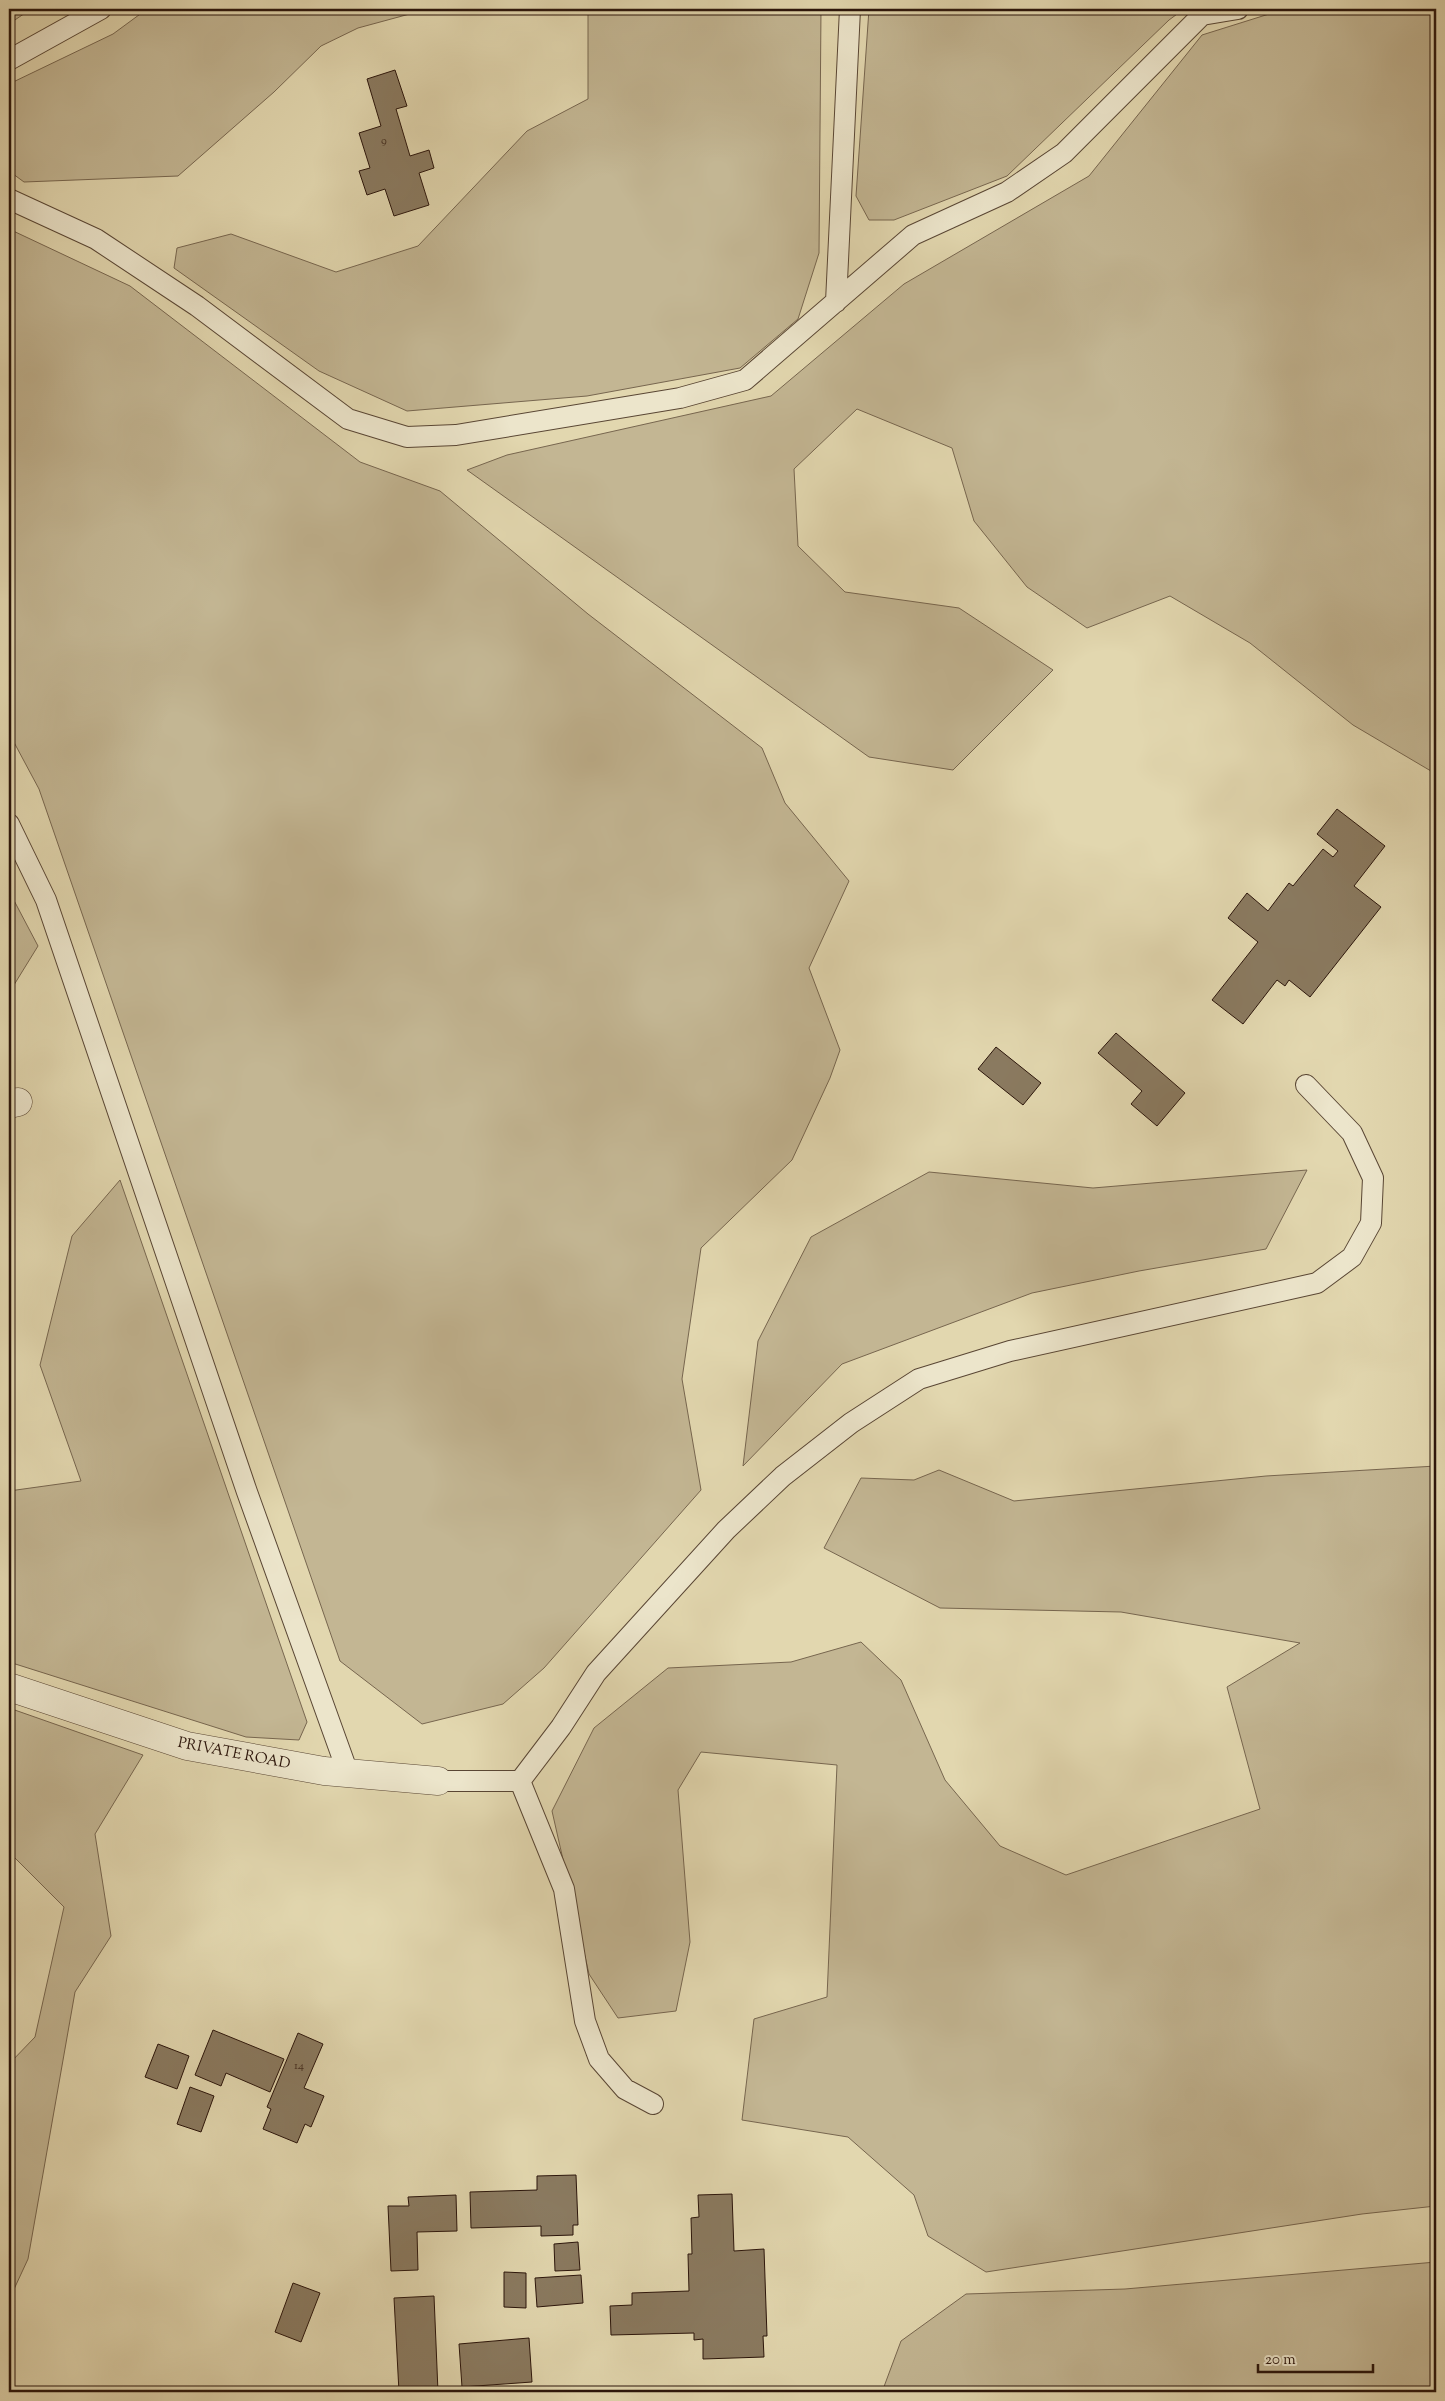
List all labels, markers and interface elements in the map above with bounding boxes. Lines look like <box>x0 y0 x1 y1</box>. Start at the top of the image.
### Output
house number: 9 <box>381 132 387 150</box>
street label: PRIVATE ROAD <box>176 1733 292 1775</box>
house number: 14 <box>294 2057 304 2075</box>
scale bar <box>1258 2341 1372 2373</box>
text: 20 m <box>1265 2350 1296 2371</box>

